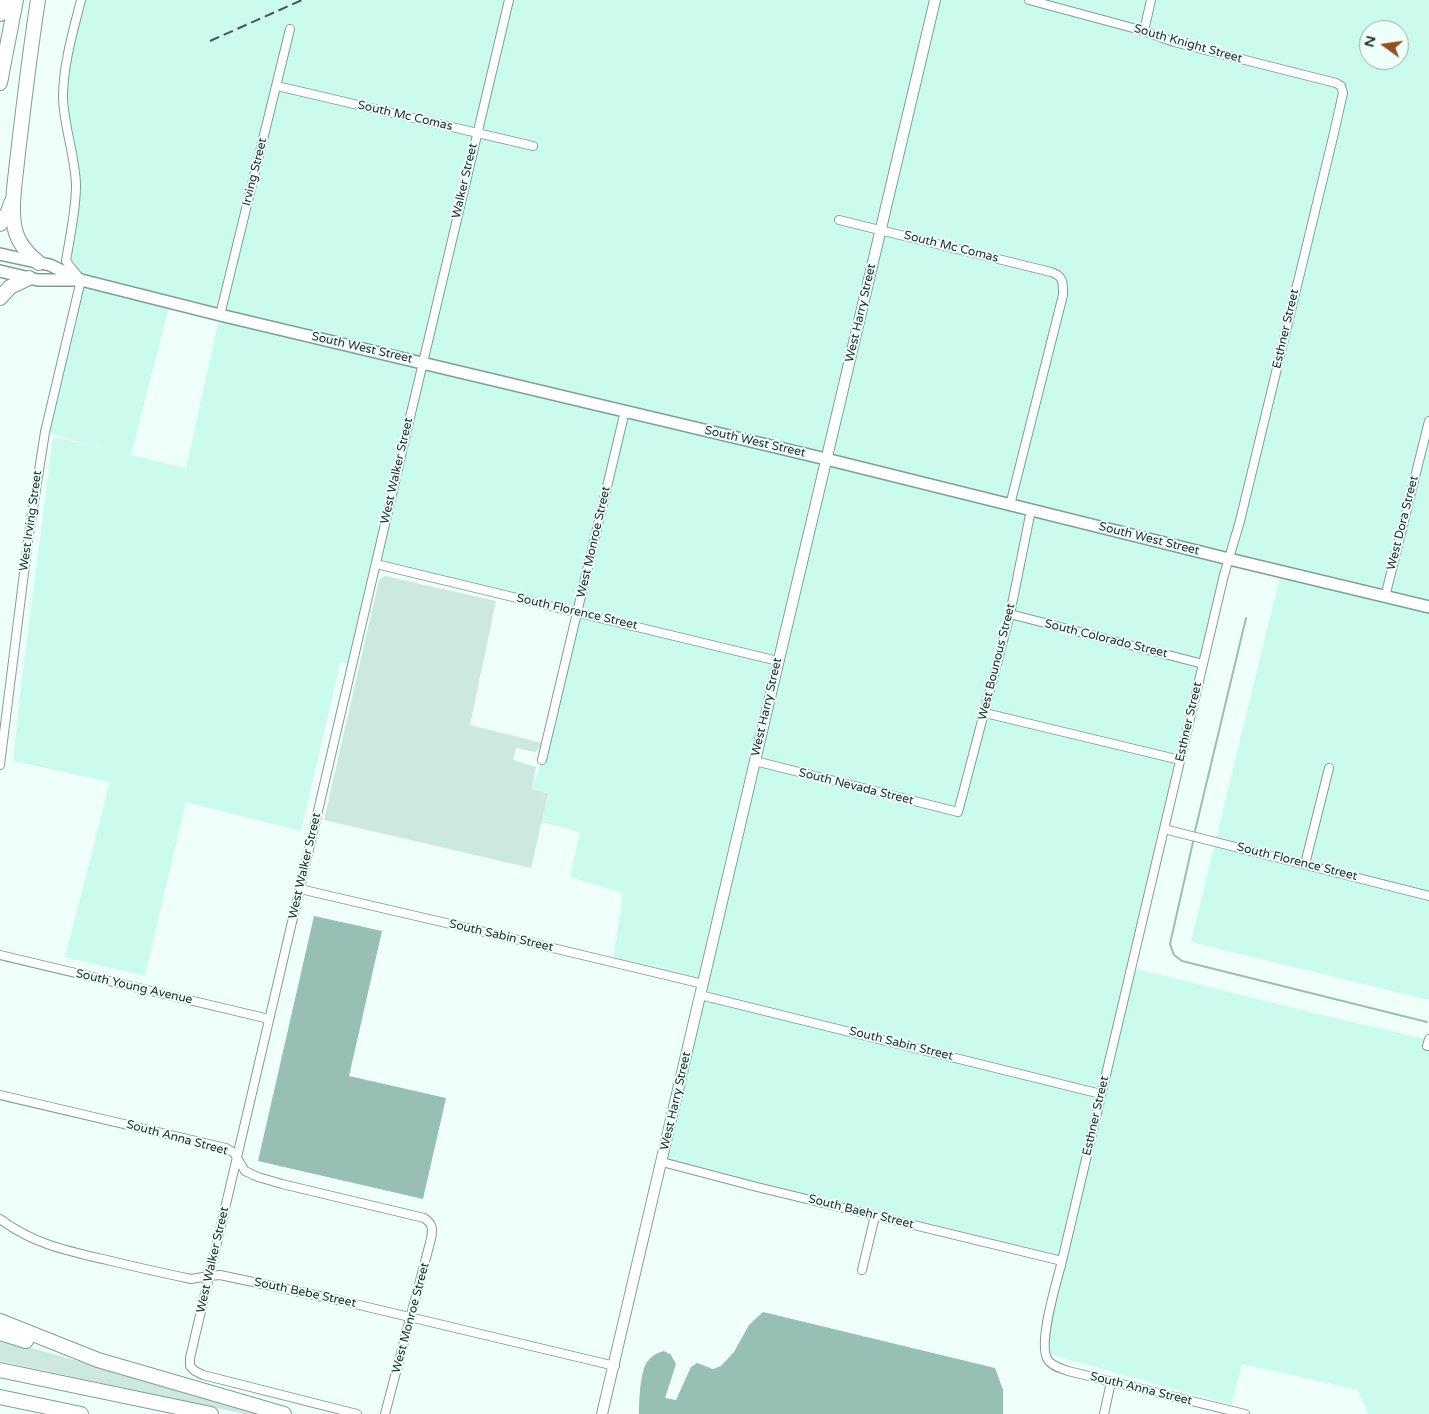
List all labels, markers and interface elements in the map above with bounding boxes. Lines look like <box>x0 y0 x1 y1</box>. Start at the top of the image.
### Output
north arrow <box>1359 20 1409 70</box>
street label: South Knight Street <box>1132 22 1244 66</box>
text: N <box>1360 34 1380 49</box>
street label: South Mc Comas <box>356 98 454 134</box>
street label: Irving Street <box>240 137 270 207</box>
street label: Walker Street <box>449 142 481 220</box>
street label: South Mc Comas <box>902 228 1000 266</box>
street label: West Harry Street <box>843 262 879 364</box>
street label: Esthner Street <box>1270 288 1302 370</box>
street label: South West Street <box>310 329 414 367</box>
street label: West Walker Street <box>378 417 416 525</box>
street label: South West Street <box>703 423 807 461</box>
street label: West Irving Street <box>17 470 45 572</box>
street label: West Dora Street <box>1384 474 1422 572</box>
street label: West Monroe Street <box>574 485 614 599</box>
street label: South West Street <box>1097 520 1201 558</box>
street label: South Florence Street <box>515 591 639 633</box>
street label: West Bounous Street <box>976 602 1018 722</box>
street label: South Colorado Street <box>1043 617 1169 661</box>
street label: West Harry Street <box>749 656 785 758</box>
street label: Esthner Street <box>1173 681 1205 763</box>
street label: South Nevada Street <box>797 766 915 808</box>
street label: West Walker Street <box>286 812 324 920</box>
street label: South Florence Street <box>1235 840 1359 884</box>
street label: South Sabin Street <box>448 917 554 955</box>
street label: South Young Avenue <box>74 967 194 1007</box>
street label: South Sabin Street <box>848 1024 954 1064</box>
street label: West Harry Street <box>658 1050 694 1152</box>
street label: Esthner Street <box>1080 1075 1112 1157</box>
street label: South Anna Street <box>125 1118 229 1158</box>
street label: South Baehr Street <box>807 1192 915 1232</box>
street label: West Walker Street <box>194 1206 232 1314</box>
street label: West Monroe Street <box>389 1261 433 1375</box>
street label: South Bebe Street <box>253 1275 357 1311</box>
street label: South Anna Street <box>1088 1369 1194 1409</box>

